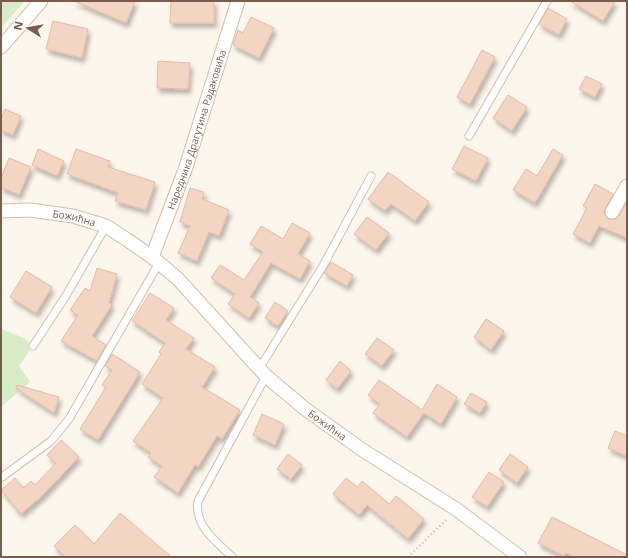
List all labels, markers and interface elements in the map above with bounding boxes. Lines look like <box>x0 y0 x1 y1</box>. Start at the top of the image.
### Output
north arrow <box>8 8 48 48</box>
text: N <box>9 20 26 32</box>
street label: Наредника Драгутина Радаковића <box>164 48 229 212</box>
street label: Божићна <box>52 206 98 230</box>
street label: Божићна <box>306 406 349 443</box>

